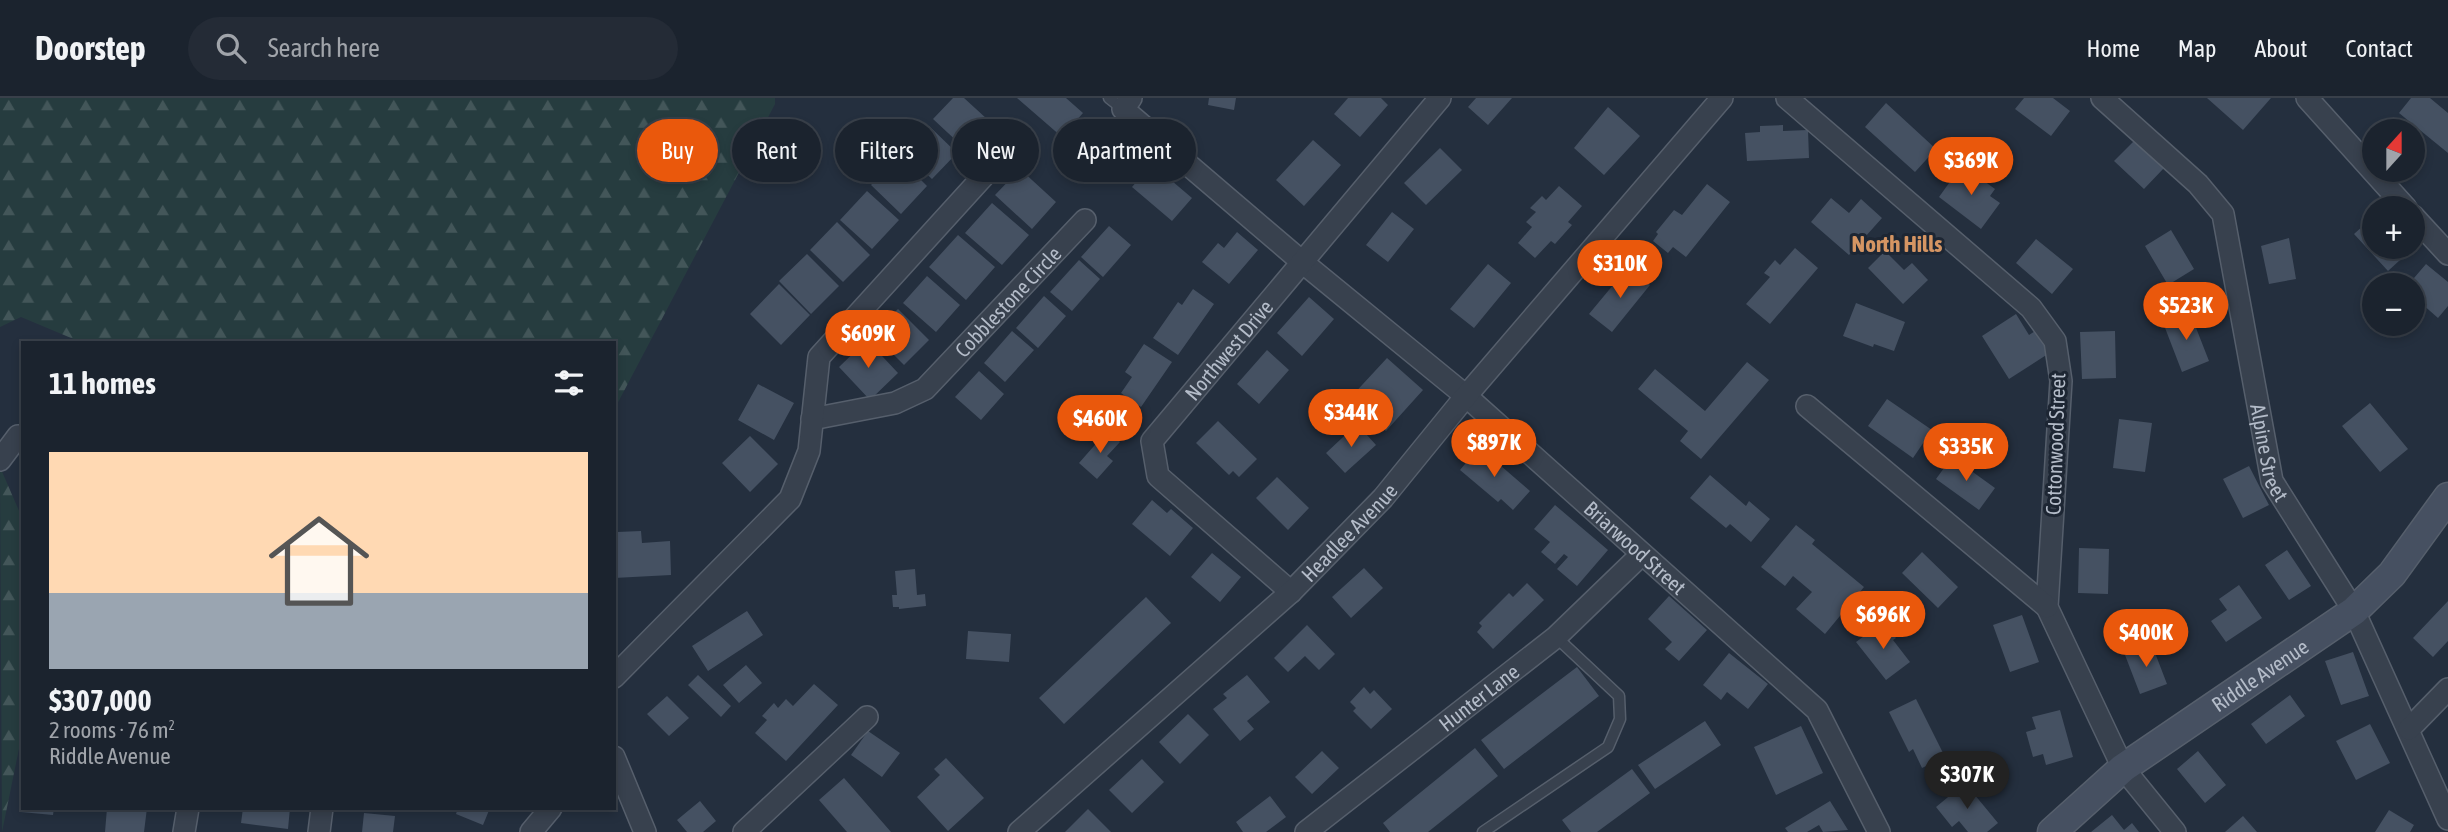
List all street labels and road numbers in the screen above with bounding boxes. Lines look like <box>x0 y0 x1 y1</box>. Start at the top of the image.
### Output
street label: Cobblestone Circle <box>950 241 1066 362</box>
street label: Northwest Drive <box>1180 295 1277 405</box>
street label: Cottonwood Street <box>2041 373 2069 515</box>
street label: Alpine Street <box>2246 402 2294 505</box>
street label: Headlee Avenue <box>1296 479 1402 586</box>
street label: Briarwood Street <box>1580 496 1691 599</box>
street label: Riddle Avenue <box>2207 634 2313 716</box>
street label: Hunter Lane <box>1434 659 1523 736</box>

